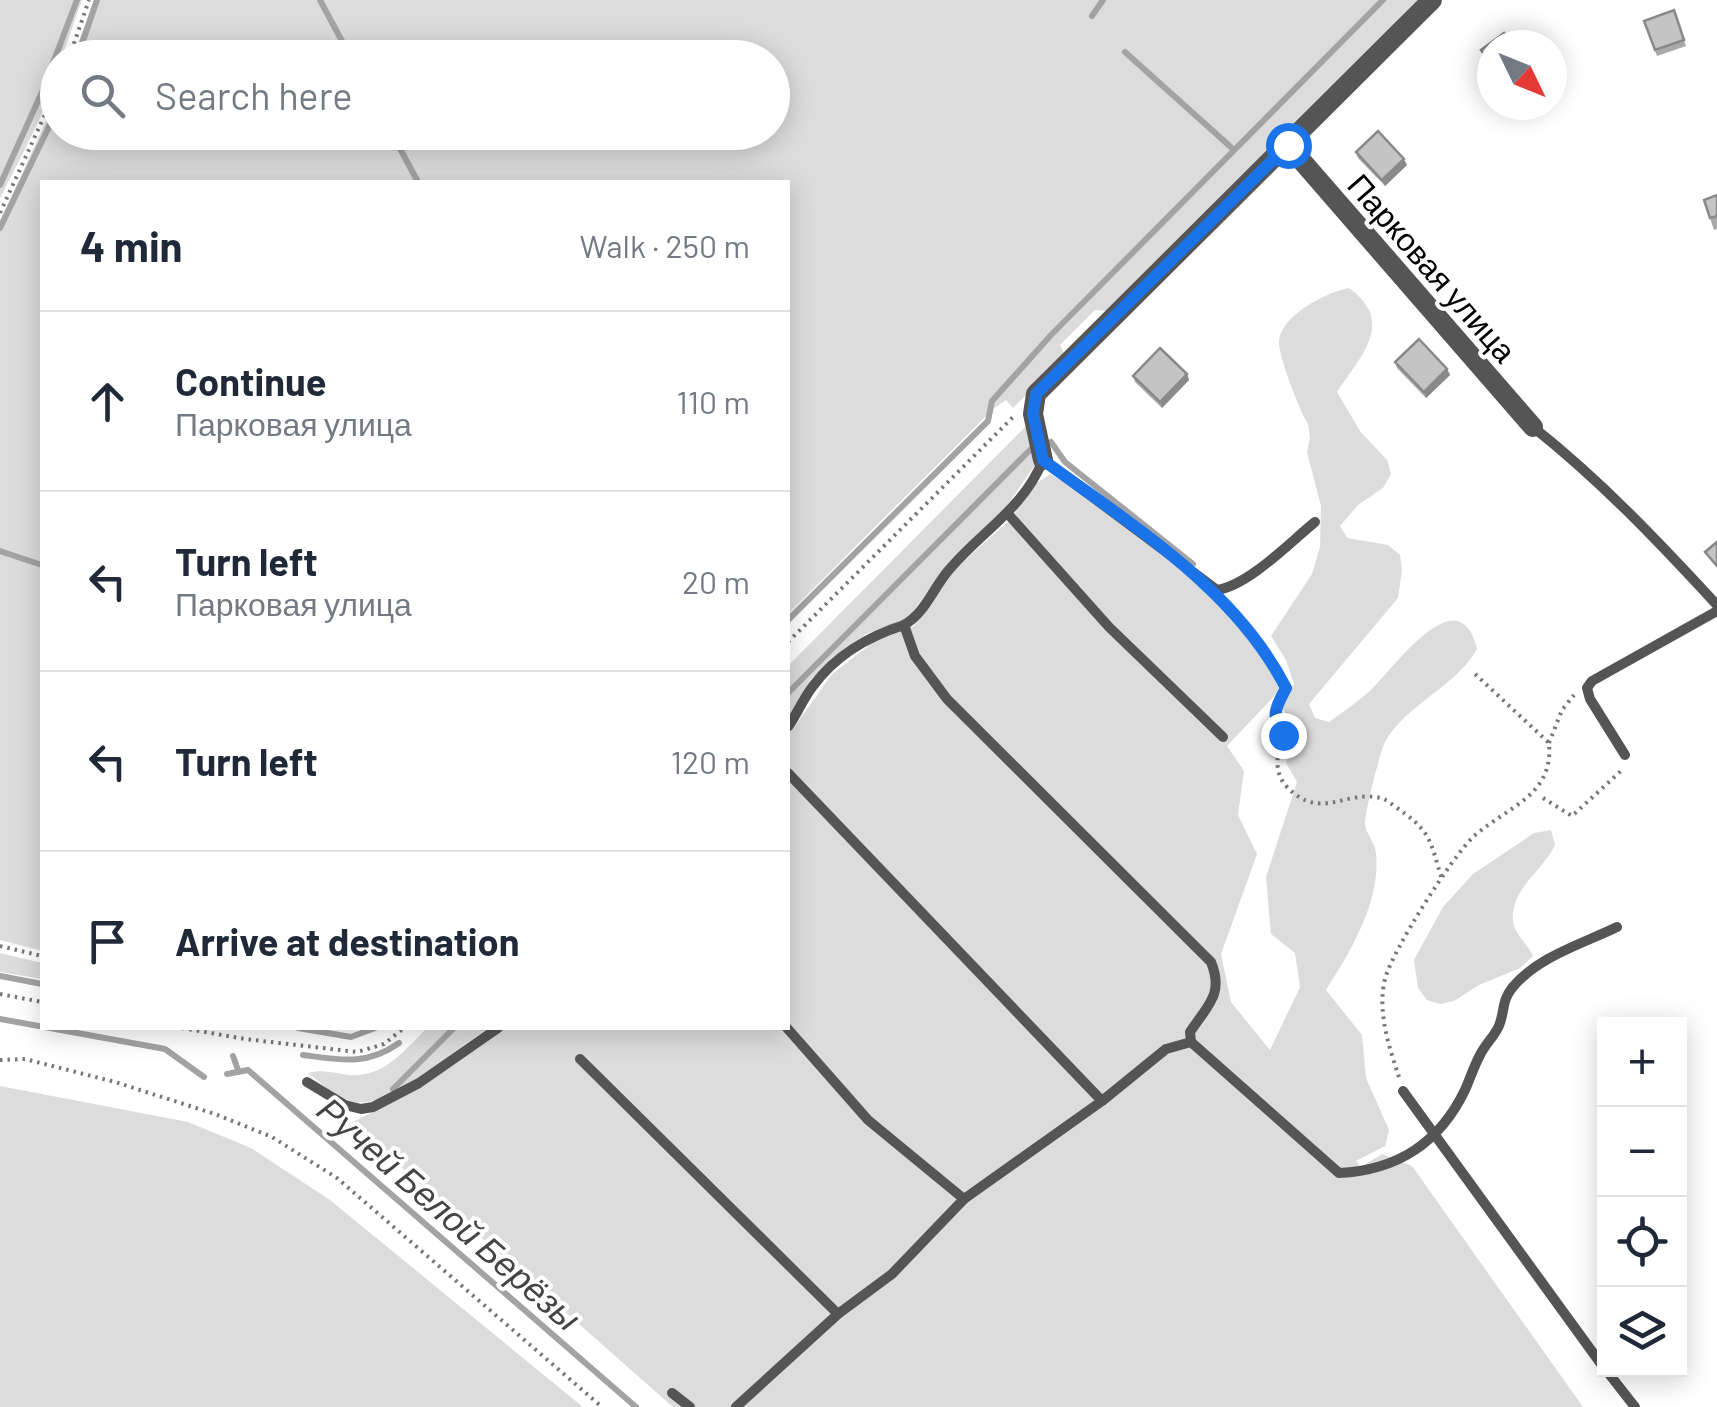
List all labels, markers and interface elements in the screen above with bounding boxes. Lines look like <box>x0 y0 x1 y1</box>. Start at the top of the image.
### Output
north arrow <box>1477 30 1567 120</box>
search box <box>40 40 790 150</box>
icon: search <box>75 68 130 123</box>
text: Search here <box>155 72 353 118</box>
route start <box>1266 123 1312 169</box>
street label: Парковая улица <box>1340 165 1525 370</box>
text: 4 min <box>80 220 183 270</box>
text: Walk · 250 m <box>580 226 750 264</box>
text: Continue <box>175 358 326 404</box>
icon: ahead <box>80 374 135 429</box>
text: 110 m <box>677 382 750 420</box>
text: Парковая улица <box>175 404 412 442</box>
text: Turn left <box>175 538 318 584</box>
icon: left <box>80 554 135 609</box>
text: 20 m <box>682 562 750 600</box>
text: Парковая улица <box>175 584 412 622</box>
route end <box>1261 713 1307 759</box>
icon: left <box>80 734 135 789</box>
text: Turn left <box>175 738 318 784</box>
text: 120 m <box>671 742 750 780</box>
icon: arrive <box>80 914 135 969</box>
text: Arrive at destination <box>175 918 520 964</box>
map controls <box>1597 1017 1687 1377</box>
button: + <box>1597 1017 1687 1107</box>
water label: Ручей Белой Берёзы <box>310 1087 590 1339</box>
button: − <box>1597 1107 1687 1197</box>
button: locate <box>1597 1197 1687 1287</box>
button: layers <box>1597 1287 1687 1377</box>

